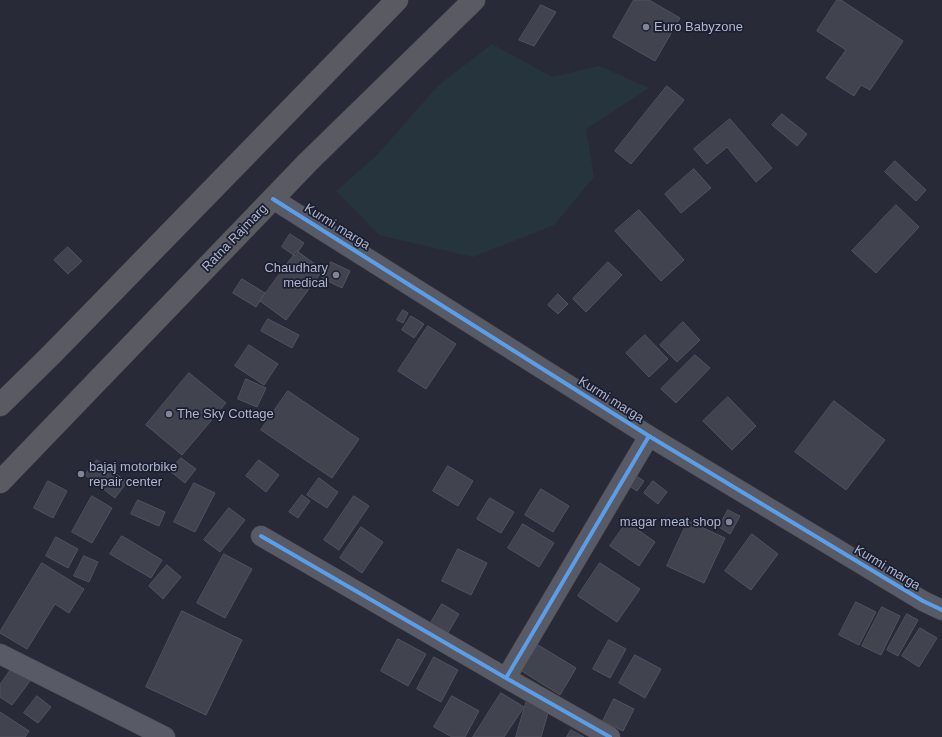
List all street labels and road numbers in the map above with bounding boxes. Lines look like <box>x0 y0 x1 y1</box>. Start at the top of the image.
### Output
street label: Ratna Rajmarg <box>199 201 271 275</box>
street label: Kurmi marga <box>301 201 373 253</box>
street label: Kurmi marga <box>575 374 647 426</box>
street label: Kurmi marga <box>851 542 923 594</box>

